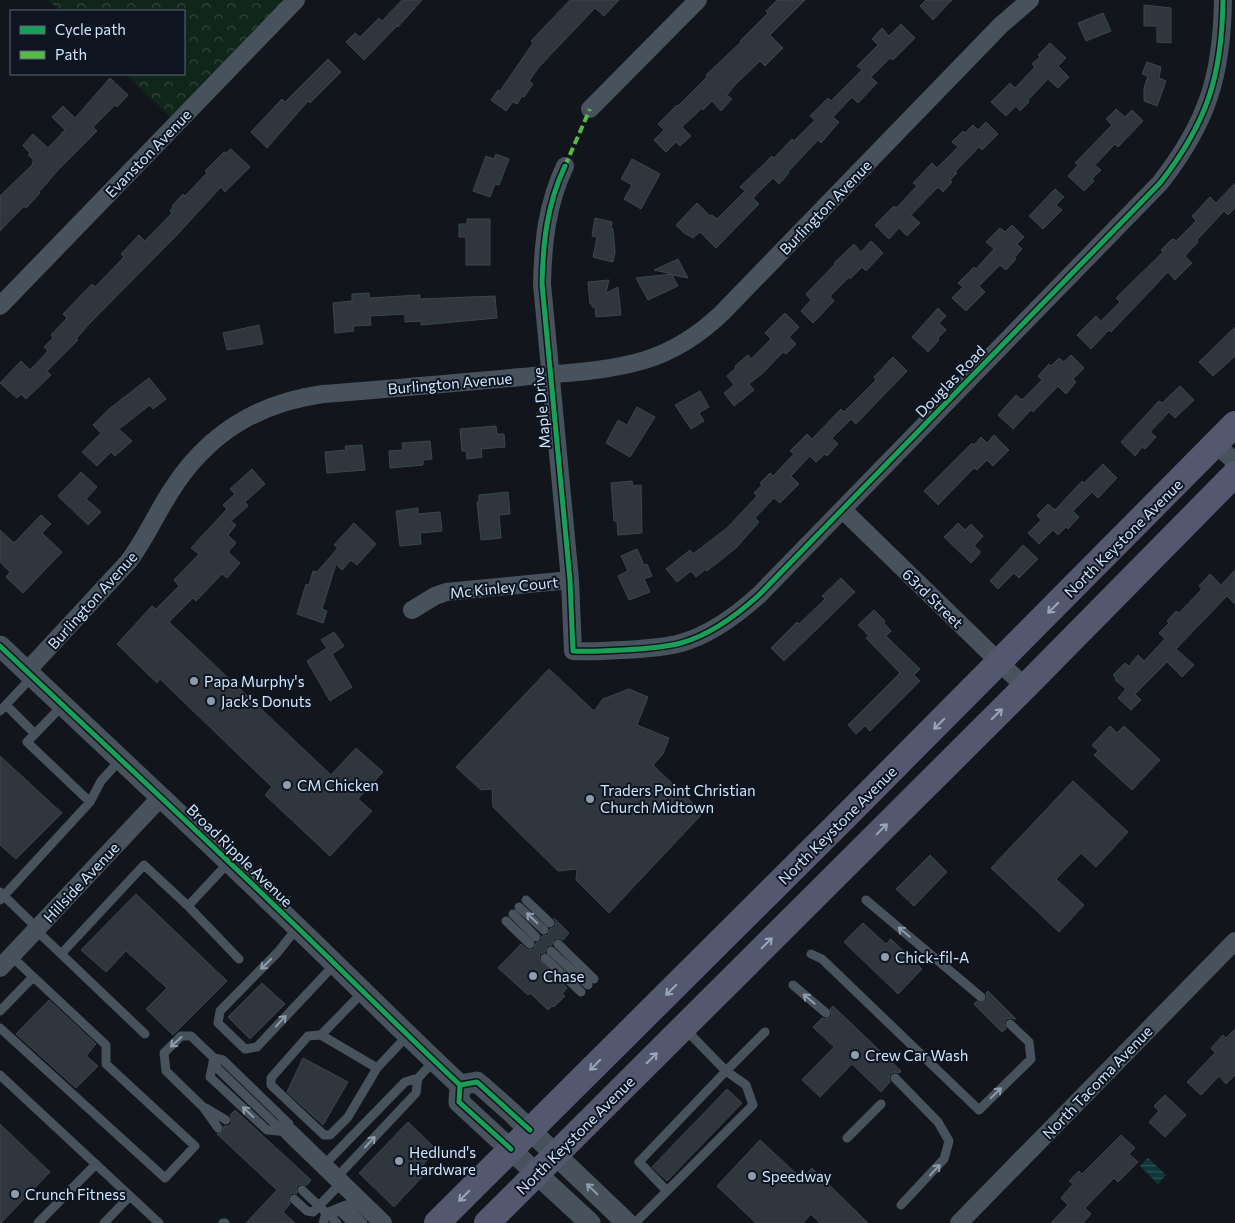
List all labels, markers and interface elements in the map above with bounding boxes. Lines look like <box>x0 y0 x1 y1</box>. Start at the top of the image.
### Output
legend <box>10 10 185 75</box>
text: Cycle path <box>55 20 126 38</box>
text: Path <box>55 45 87 63</box>
street label: Evanston Avenue <box>101 105 195 201</box>
street label: Burlington Avenue <box>775 156 875 258</box>
street label: Douglas Road <box>911 341 989 421</box>
street label: Maple Drive <box>528 366 554 450</box>
street label: Burlington Avenue <box>387 369 513 397</box>
street label: North Keystone Avenue <box>1060 475 1186 601</box>
street label: Burlington Avenue <box>44 547 141 652</box>
street label: 63rd Street <box>899 565 967 631</box>
street label: Mc Kinley Court <box>449 572 559 602</box>
one-way arrow <box>1047 602 1060 614</box>
place label: Papa Murphy's <box>204 672 305 690</box>
marker: Papa Murphy's <box>188 675 200 687</box>
place label: Jack's Donuts <box>221 692 312 710</box>
marker: Jack's Donuts <box>205 695 217 707</box>
one-way arrow <box>991 708 1003 720</box>
one-way arrow <box>933 717 945 730</box>
street label: North Keystone Avenue <box>774 762 900 888</box>
place label: CM Chicken <box>297 776 379 794</box>
marker: CM Chicken <box>281 779 293 791</box>
place label: Traders Point Christian Church Midtown <box>600 781 756 816</box>
marker: Traders Point Christian Church Midtown <box>584 793 596 805</box>
street label: Broad Ripple Avenue <box>183 800 297 910</box>
one-way arrow <box>876 823 888 835</box>
street label: Hillside Avenue <box>39 838 123 926</box>
one-way arrow <box>525 912 538 924</box>
one-way arrow <box>898 927 911 938</box>
one-way arrow <box>761 937 773 950</box>
place label: Chick-fil-A <box>895 948 969 966</box>
marker: Chick-fil-A <box>879 951 891 963</box>
one-way arrow <box>260 958 272 970</box>
place label: Chase <box>543 967 585 985</box>
marker: Chase <box>527 970 539 982</box>
one-way arrow <box>664 984 677 996</box>
one-way arrow <box>803 994 816 1005</box>
one-way arrow <box>275 1015 287 1028</box>
street label: North Tacoma Avenue <box>1038 1022 1156 1142</box>
one-way arrow <box>170 1035 183 1047</box>
place label: Crew Car Wash <box>865 1046 968 1064</box>
marker: Crew Car Wash <box>849 1049 861 1061</box>
one-way arrow <box>646 1052 658 1064</box>
one-way arrow <box>589 1059 601 1071</box>
street label: North Keystone Avenue <box>512 1072 638 1198</box>
one-way arrow <box>990 1087 1002 1099</box>
one-way arrow <box>241 1106 254 1118</box>
one-way arrow <box>364 1135 376 1148</box>
place label: Hedlund's Hardware <box>409 1143 476 1178</box>
marker: Hedlund's Hardware <box>393 1155 405 1167</box>
one-way arrow <box>929 1163 941 1176</box>
place label: Speedway <box>762 1167 832 1185</box>
marker: Speedway <box>746 1170 758 1182</box>
one-way arrow <box>585 1183 598 1195</box>
place label: Crunch Fitness <box>25 1185 126 1203</box>
marker: Crunch Fitness <box>9 1188 21 1200</box>
one-way arrow <box>458 1190 470 1202</box>

